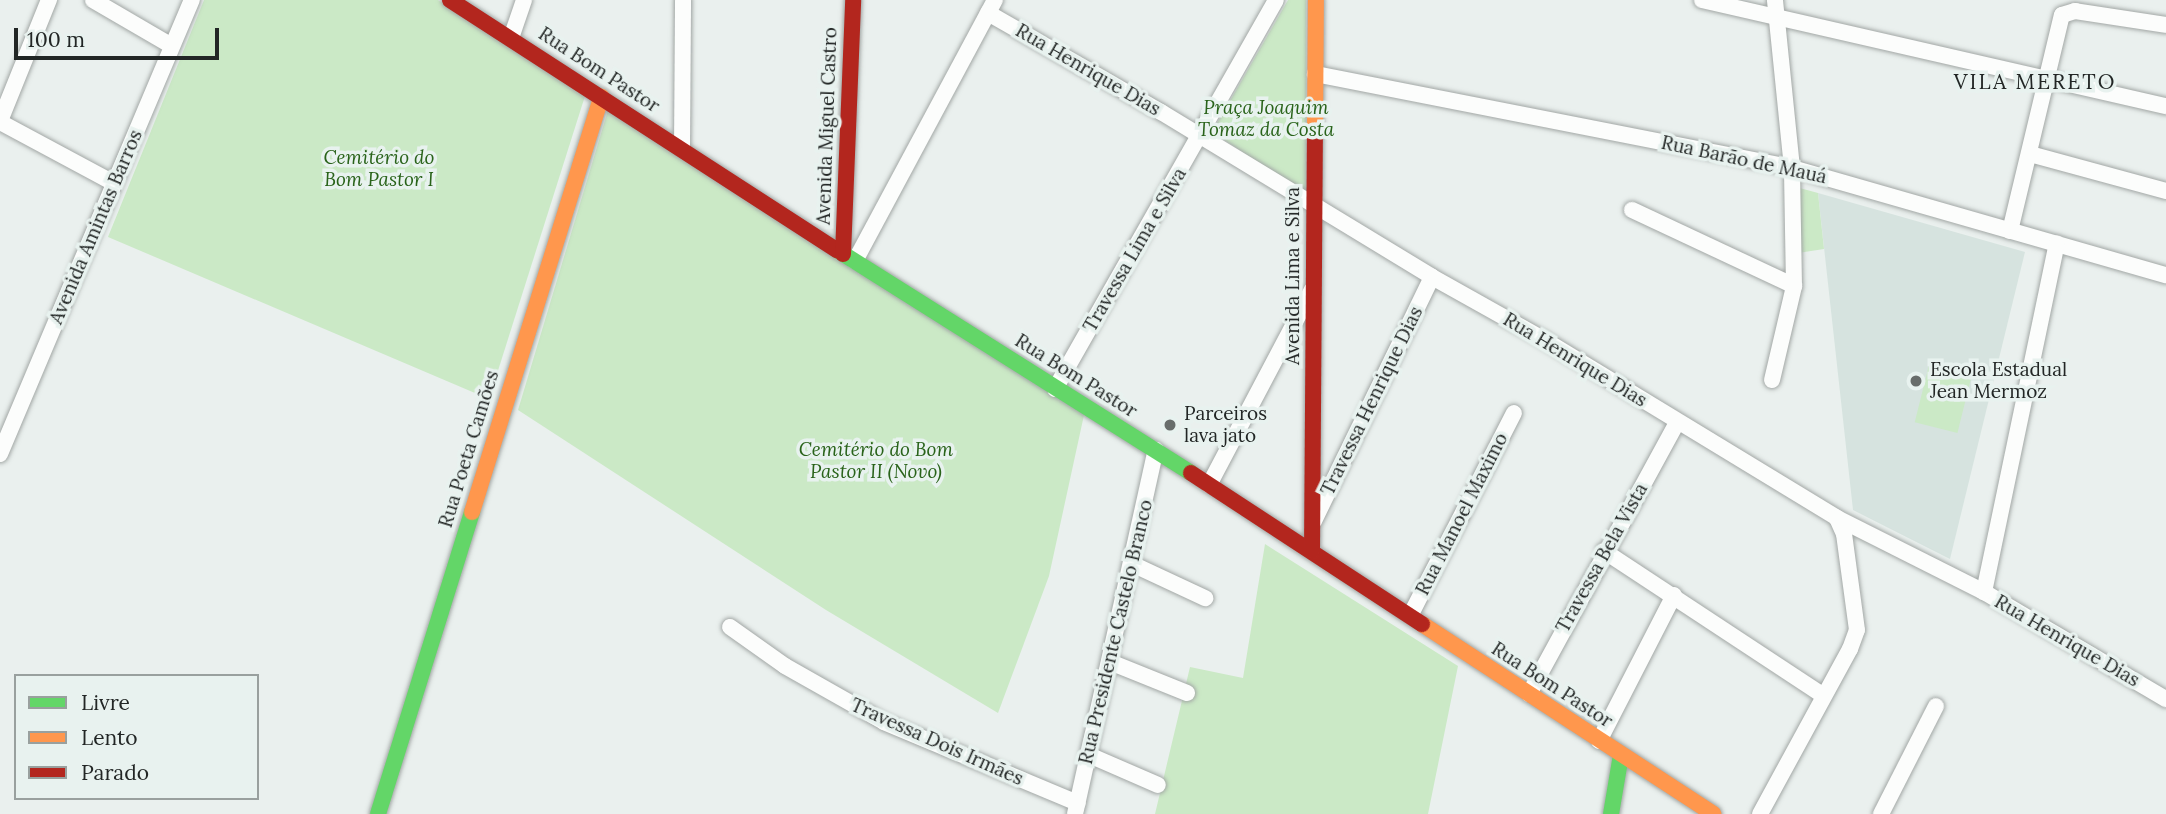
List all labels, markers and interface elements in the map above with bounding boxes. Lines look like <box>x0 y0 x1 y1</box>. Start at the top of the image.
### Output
scale bar <box>18 14 222 58</box>
street label: Rua Henrique Dias <box>1011 19 1165 121</box>
street label: Rua Bom Pastor <box>534 22 664 118</box>
text: 100 m <box>27 26 85 53</box>
street label: Avenida Miguel Castro <box>812 27 842 225</box>
district label: VILA MERETO <box>1955 69 2115 95</box>
park label: Praça Joaquim Tomaz da Costa <box>1198 97 1334 141</box>
street label: Avenida Amintas Barros <box>45 126 147 328</box>
street label: Rua Barão de Mauá <box>1659 131 1829 189</box>
park label: Cemitério do Bom Pastor I <box>323 147 435 191</box>
street label: Travessa Lima e Silva <box>1079 164 1191 336</box>
street label: Avenida Lima e Silva <box>1282 187 1304 365</box>
street label: Travessa Henrique Dias <box>1316 303 1428 499</box>
street label: Rua Henrique Dias <box>1499 308 1651 412</box>
street label: Rua Bom Pastor <box>1011 329 1141 423</box>
place label: Escola Estadual Jean Mermoz <box>1930 359 2067 403</box>
street label: Rua Poeta Camões <box>434 368 504 530</box>
marker: Escola Estadual Jean Mermoz <box>1908 373 1924 389</box>
place label: Parceiros lava jato <box>1184 403 1267 447</box>
marker: Parceiros lava jato <box>1162 417 1178 433</box>
street label: Rua Manoel Maximo <box>1411 429 1513 599</box>
park label: Cemitério do Bom Pastor II (Novo) <box>799 439 953 483</box>
street label: Travessa Bela Vista <box>1551 479 1653 637</box>
street label: Rua Presidente Castelo Branco <box>1074 497 1158 767</box>
street label: Rua Henrique Dias <box>1990 590 2144 692</box>
street label: Rua Bom Pastor <box>1487 637 1617 733</box>
legend <box>14 674 259 800</box>
text: Livre <box>81 689 130 716</box>
street label: Travessa Dois Irmães <box>847 694 1027 790</box>
text: Lento <box>81 724 138 751</box>
text: Parado <box>81 759 149 786</box>

